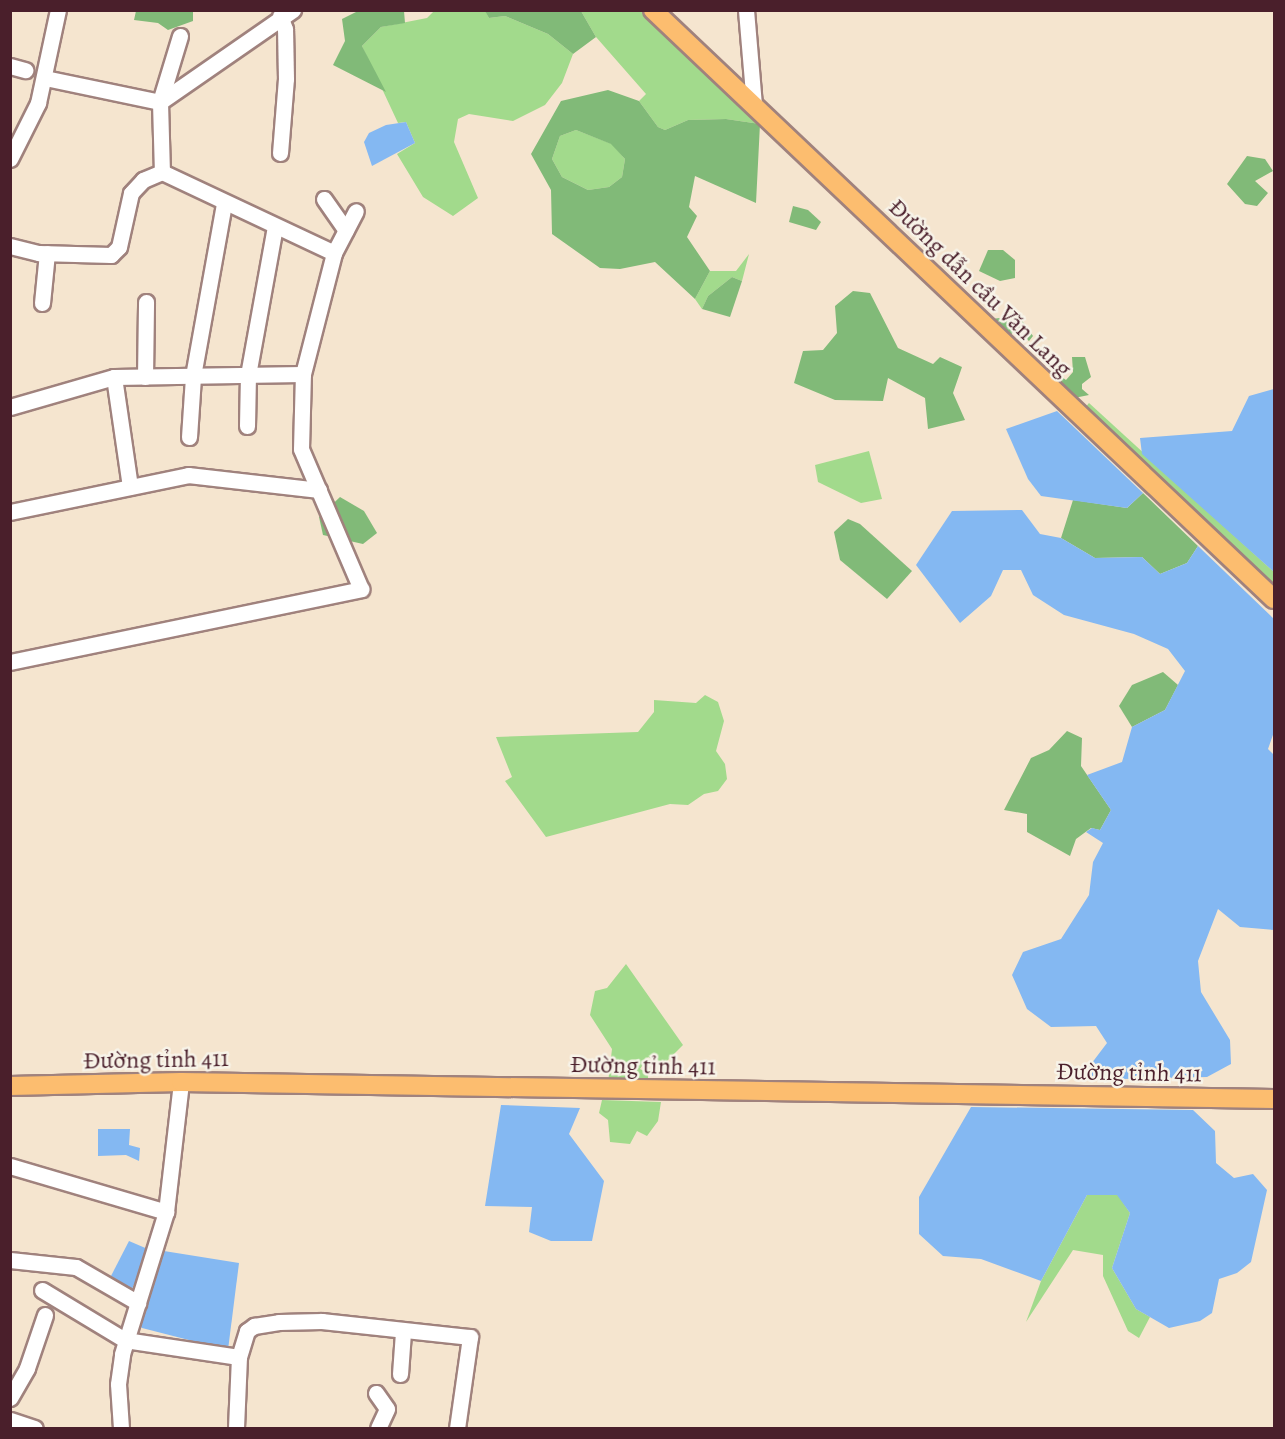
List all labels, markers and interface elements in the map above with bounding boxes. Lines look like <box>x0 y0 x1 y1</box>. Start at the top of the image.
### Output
street label: Đường dẫn cầu Văn Lang <box>882 193 1078 383</box>
street label: Đường tỉnh 411 <box>83 1044 229 1076</box>
street label: Đường tỉnh 411 <box>570 1050 716 1082</box>
street label: Đường tỉnh 411 <box>1056 1057 1202 1089</box>

